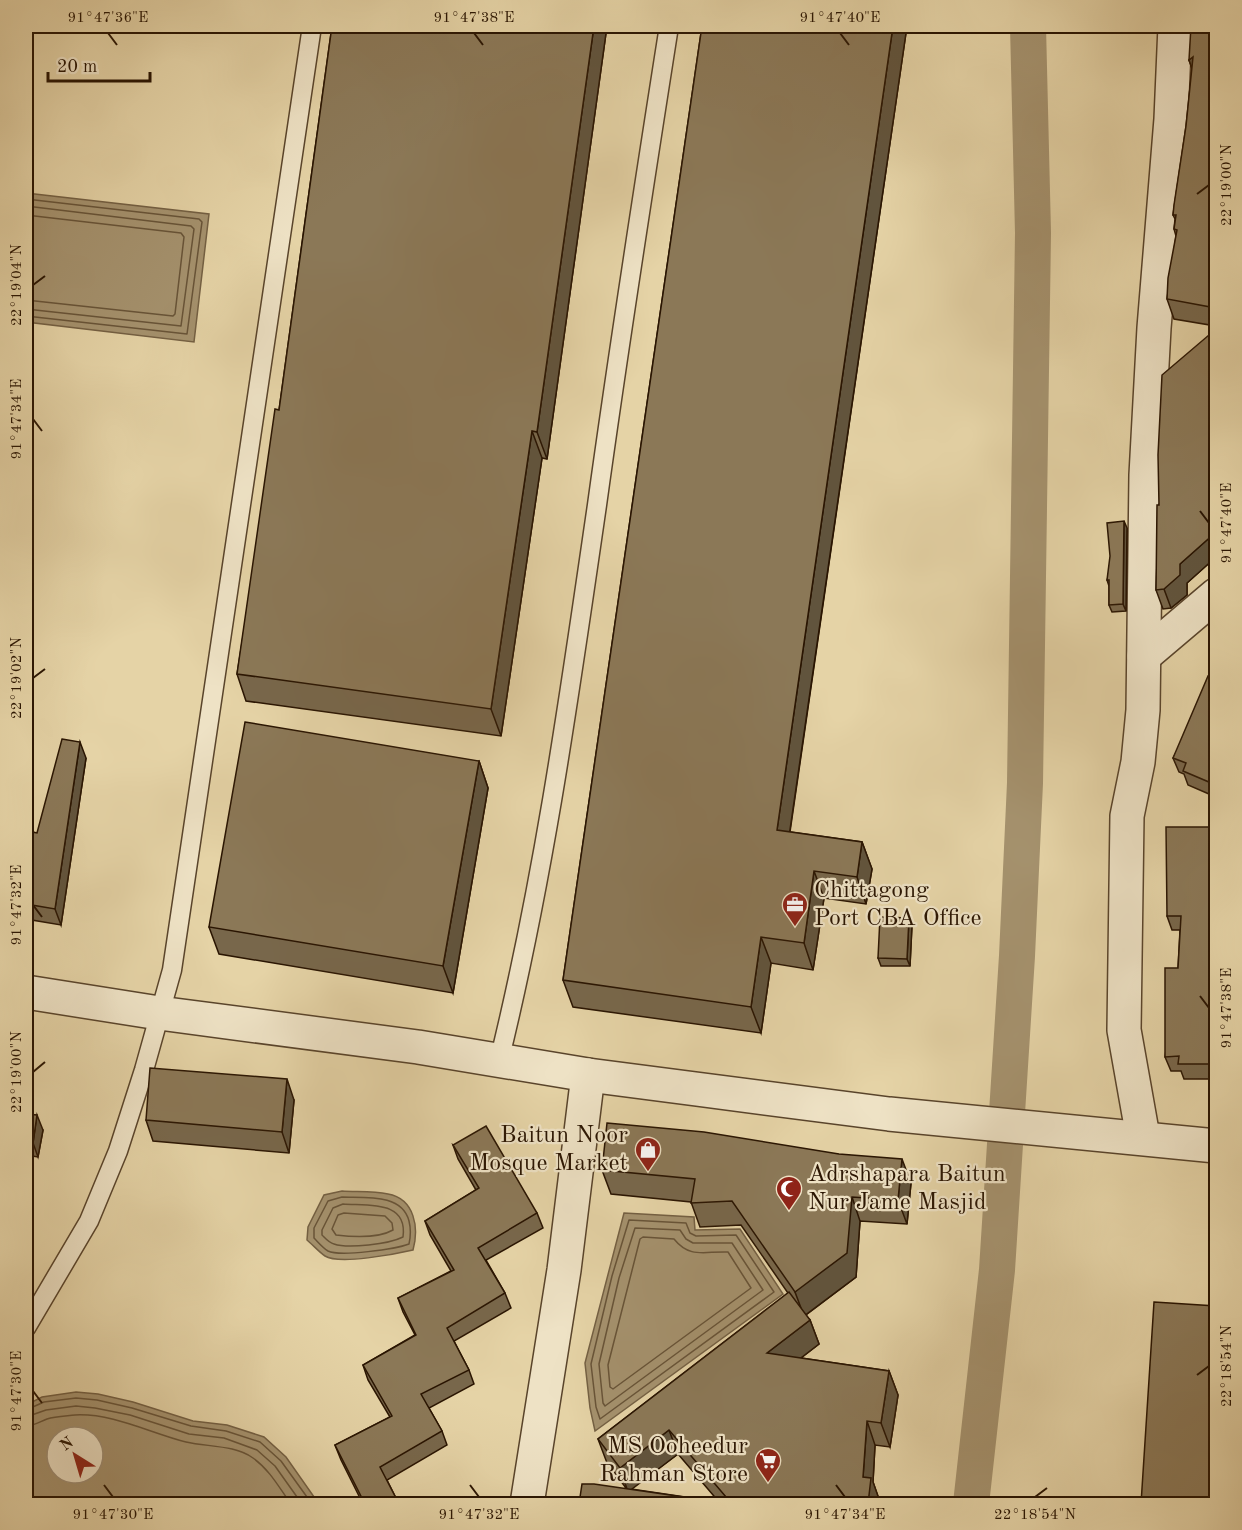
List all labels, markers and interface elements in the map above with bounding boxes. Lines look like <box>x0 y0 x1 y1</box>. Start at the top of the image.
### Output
text: 91°47'36"E <box>68 11 148 26</box>
text: 91°47'38"E <box>434 11 514 26</box>
text: 91°47'40"E <box>800 11 880 26</box>
scale bar <box>48 45 150 83</box>
text: 20 m <box>57 58 97 76</box>
text: 22°19'00"N <box>1220 144 1235 226</box>
text: 22°19'04"N <box>10 244 25 326</box>
text: 91°47'34"E <box>10 379 25 459</box>
text: 91°47'40"E <box>1220 483 1235 563</box>
text: 22°19'02"N <box>10 637 25 719</box>
text: 91°47'32"E <box>10 865 25 945</box>
place label: Chittagong Port CBA Office <box>814 879 982 931</box>
office icon: Chittagong Port CBA Office <box>780 890 810 928</box>
text: 91°47'38"E <box>1220 968 1235 1048</box>
text: 22°19'00"N <box>10 1031 25 1113</box>
place label: Baitun Noor Mosque Market <box>469 1124 628 1176</box>
shop icon: Baitun Noor Mosque Market <box>633 1135 663 1173</box>
place label: Adrshapara Baitun Nur Jame Masjid <box>808 1163 1006 1215</box>
mosque icon: Adrshapara Baitun Nur Jame Masjid <box>774 1174 804 1212</box>
text: 22°18'54"N <box>1220 1325 1235 1407</box>
text: 91°47'30"E <box>10 1351 25 1431</box>
north arrow <box>45 1425 105 1485</box>
text: N <box>57 1434 77 1455</box>
place label: MS Ooheedur Rahman Store <box>599 1435 748 1487</box>
supermarket icon: MS Ooheedur Rahman Store <box>753 1446 783 1484</box>
text: 91°47'30"E <box>73 1508 153 1523</box>
text: 91°47'32"E <box>439 1508 519 1523</box>
text: 91°47'34"E <box>805 1508 885 1523</box>
text: 22°18'54"N <box>994 1508 1076 1523</box>

